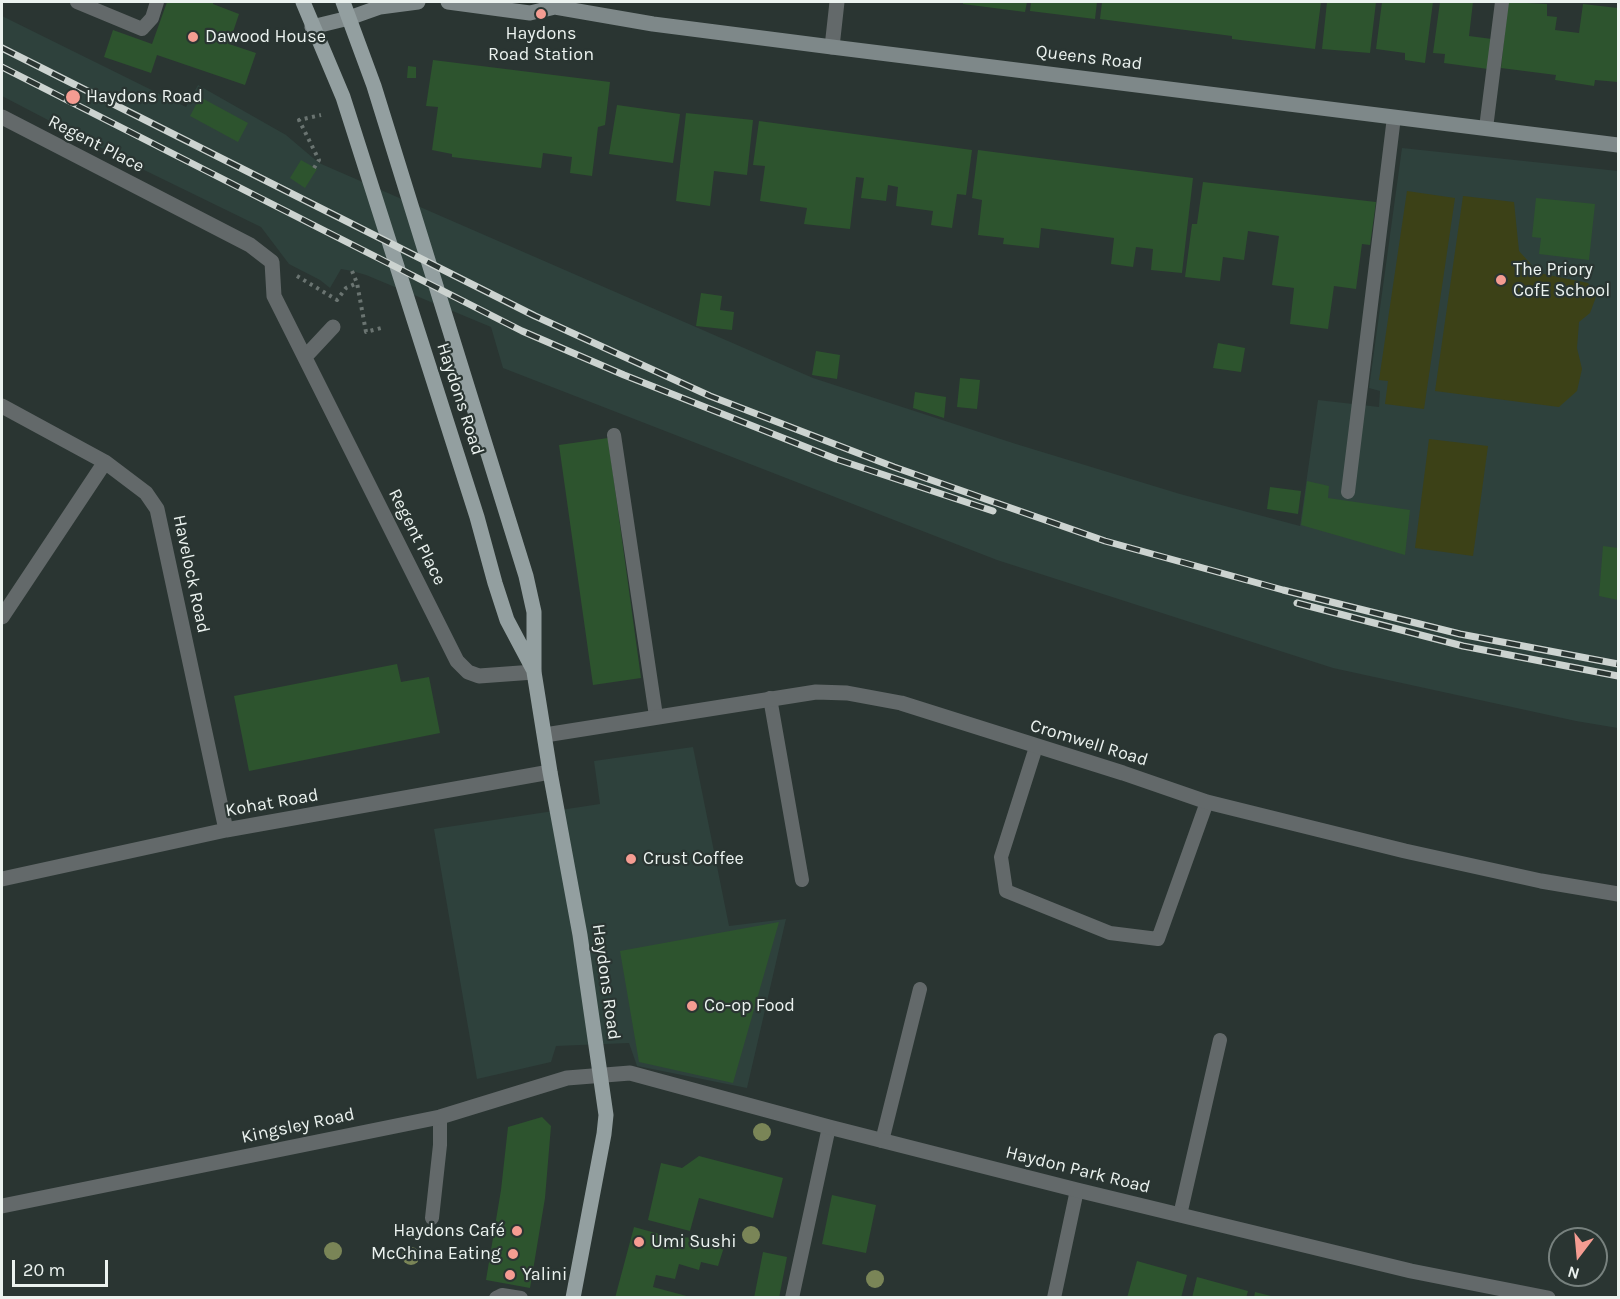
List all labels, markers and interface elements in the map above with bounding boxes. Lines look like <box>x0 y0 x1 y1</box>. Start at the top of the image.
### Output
marker: Haydons Road Station <box>534 7 548 21</box>
place label: Haydons Road Station <box>488 23 594 66</box>
place label: Dawood House <box>205 26 326 48</box>
marker: Dawood House <box>186 30 200 44</box>
street label: Queens Road <box>1035 41 1143 75</box>
place label: Haydons Road <box>86 86 203 108</box>
marker: Haydons Road <box>64 88 82 106</box>
street label: Regent Place <box>44 111 148 177</box>
place label: The Priory CofE School <box>1513 259 1610 302</box>
marker: The Priory CofE School <box>1494 273 1508 287</box>
street label: Haydons Road <box>432 340 488 458</box>
street label: Regent Place <box>384 485 450 589</box>
street label: Havelock Road <box>168 513 214 635</box>
street label: Cromwell Road <box>1027 715 1151 771</box>
street label: Kohat Road <box>224 784 320 822</box>
place label: Crust Coffee <box>643 848 744 870</box>
marker: Crust Coffee <box>624 852 638 866</box>
street label: Haydons Road <box>587 923 625 1041</box>
place label: Co-op Food <box>704 995 795 1017</box>
marker: Co-op Food <box>685 999 699 1013</box>
street label: Kingsley Road <box>239 1103 357 1149</box>
street label: Haydon Park Road <box>1003 1142 1153 1198</box>
place label: Haydons Café <box>393 1220 505 1242</box>
marker: Haydons Café <box>510 1224 524 1238</box>
north arrow <box>1548 1227 1608 1287</box>
place label: Umi Sushi <box>651 1231 737 1253</box>
marker: Umi Sushi <box>632 1235 646 1249</box>
place label: McChina Eating <box>371 1243 501 1265</box>
marker: McChina Eating <box>506 1247 520 1261</box>
scale bar <box>15 1248 111 1286</box>
text: 20 m <box>23 1259 65 1281</box>
text: N <box>1565 1262 1582 1284</box>
place label: Yalini <box>522 1264 567 1286</box>
marker: Yalini <box>503 1268 517 1282</box>

